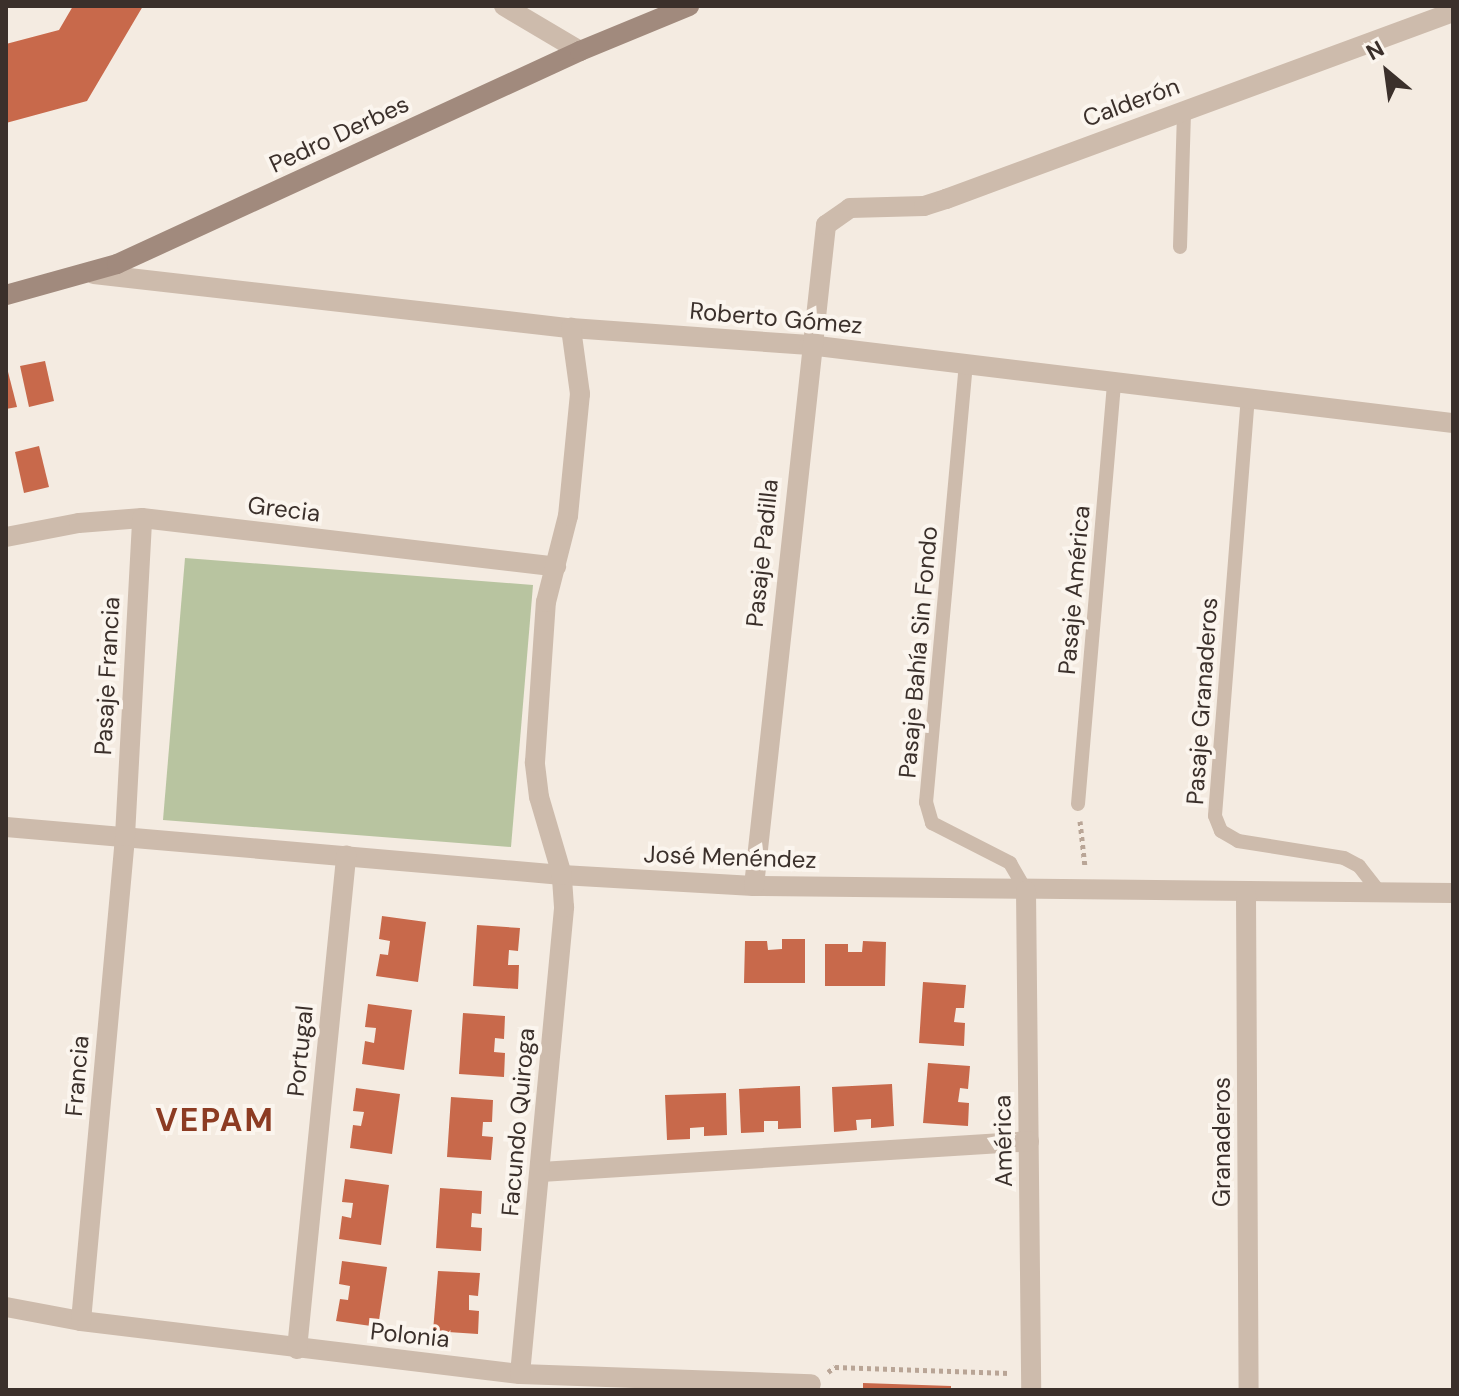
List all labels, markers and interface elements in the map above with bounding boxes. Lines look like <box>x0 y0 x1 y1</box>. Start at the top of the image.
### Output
north arrow <box>1347 32 1427 112</box>
text: N <box>1361 34 1389 67</box>
street label: Calderón <box>1079 71 1183 133</box>
street label: Pedro Derbes <box>265 89 413 179</box>
street label: Roberto Gómez <box>688 296 864 340</box>
street label: Pasaje Padilla <box>740 478 784 628</box>
street label: Grecia <box>246 490 322 528</box>
street label: Pasaje América <box>1052 504 1096 676</box>
street label: Pasaje Bahía Sin Fondo <box>893 525 943 779</box>
street label: Pasaje Francia <box>88 596 126 756</box>
street label: Pasaje Granaderos <box>1180 596 1224 806</box>
street label: José Menéndez <box>643 840 817 874</box>
street label: Portugal <box>281 1004 319 1098</box>
street label: Facundo Quiroga <box>495 1027 541 1217</box>
street label: Francia <box>59 1034 95 1118</box>
street label: Granaderos <box>1208 1077 1236 1207</box>
street label: América <box>988 1095 1018 1187</box>
district label: VEPAM <box>155 1101 275 1139</box>
street label: Polonia <box>369 1317 451 1353</box>

